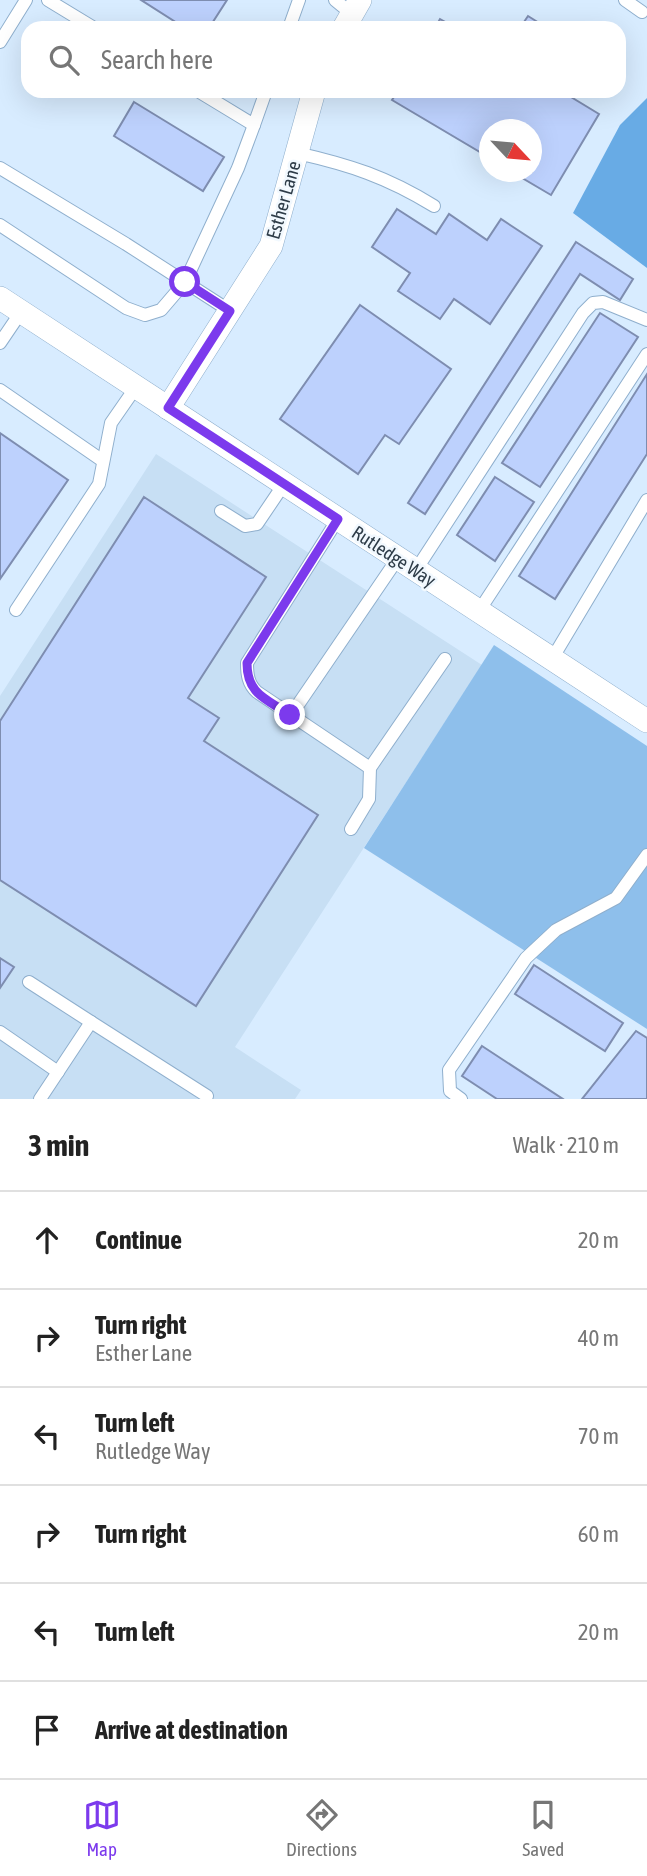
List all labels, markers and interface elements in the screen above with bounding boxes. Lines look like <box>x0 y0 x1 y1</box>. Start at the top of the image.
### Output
search box <box>21 21 626 98</box>
icon: search <box>45 41 83 79</box>
text: Search here <box>101 45 213 75</box>
north arrow <box>479 119 542 182</box>
street label: Esther Lane <box>261 158 305 242</box>
route start <box>169 266 200 297</box>
street label: Rutledge Way <box>348 521 440 591</box>
route end <box>274 699 305 730</box>
text: 3 min <box>28 1128 89 1162</box>
text: Walk · 210 m <box>513 1132 619 1158</box>
icon: ahead <box>28 1221 66 1259</box>
text: Continue <box>95 1225 182 1255</box>
text: 20 m <box>578 1227 619 1253</box>
text: Turn right <box>95 1310 186 1340</box>
icon: right <box>28 1319 66 1357</box>
text: 40 m <box>578 1325 619 1351</box>
text: Esther Lane <box>95 1340 192 1366</box>
text: Turn left <box>95 1408 175 1438</box>
icon: left <box>28 1417 66 1455</box>
text: 70 m <box>578 1423 619 1449</box>
text: Rutledge Way <box>95 1438 211 1464</box>
icon: right <box>28 1515 66 1553</box>
text: Turn right <box>95 1519 186 1549</box>
text: 60 m <box>578 1521 619 1547</box>
icon: left <box>28 1613 66 1651</box>
text: Turn left <box>95 1617 175 1647</box>
text: 20 m <box>578 1619 619 1645</box>
icon: arrive <box>28 1711 66 1749</box>
text: Arrive at destination <box>95 1715 288 1745</box>
tab: Map <box>83 1796 121 1860</box>
tab: Directions <box>286 1796 357 1860</box>
tab: Saved <box>522 1796 564 1860</box>

